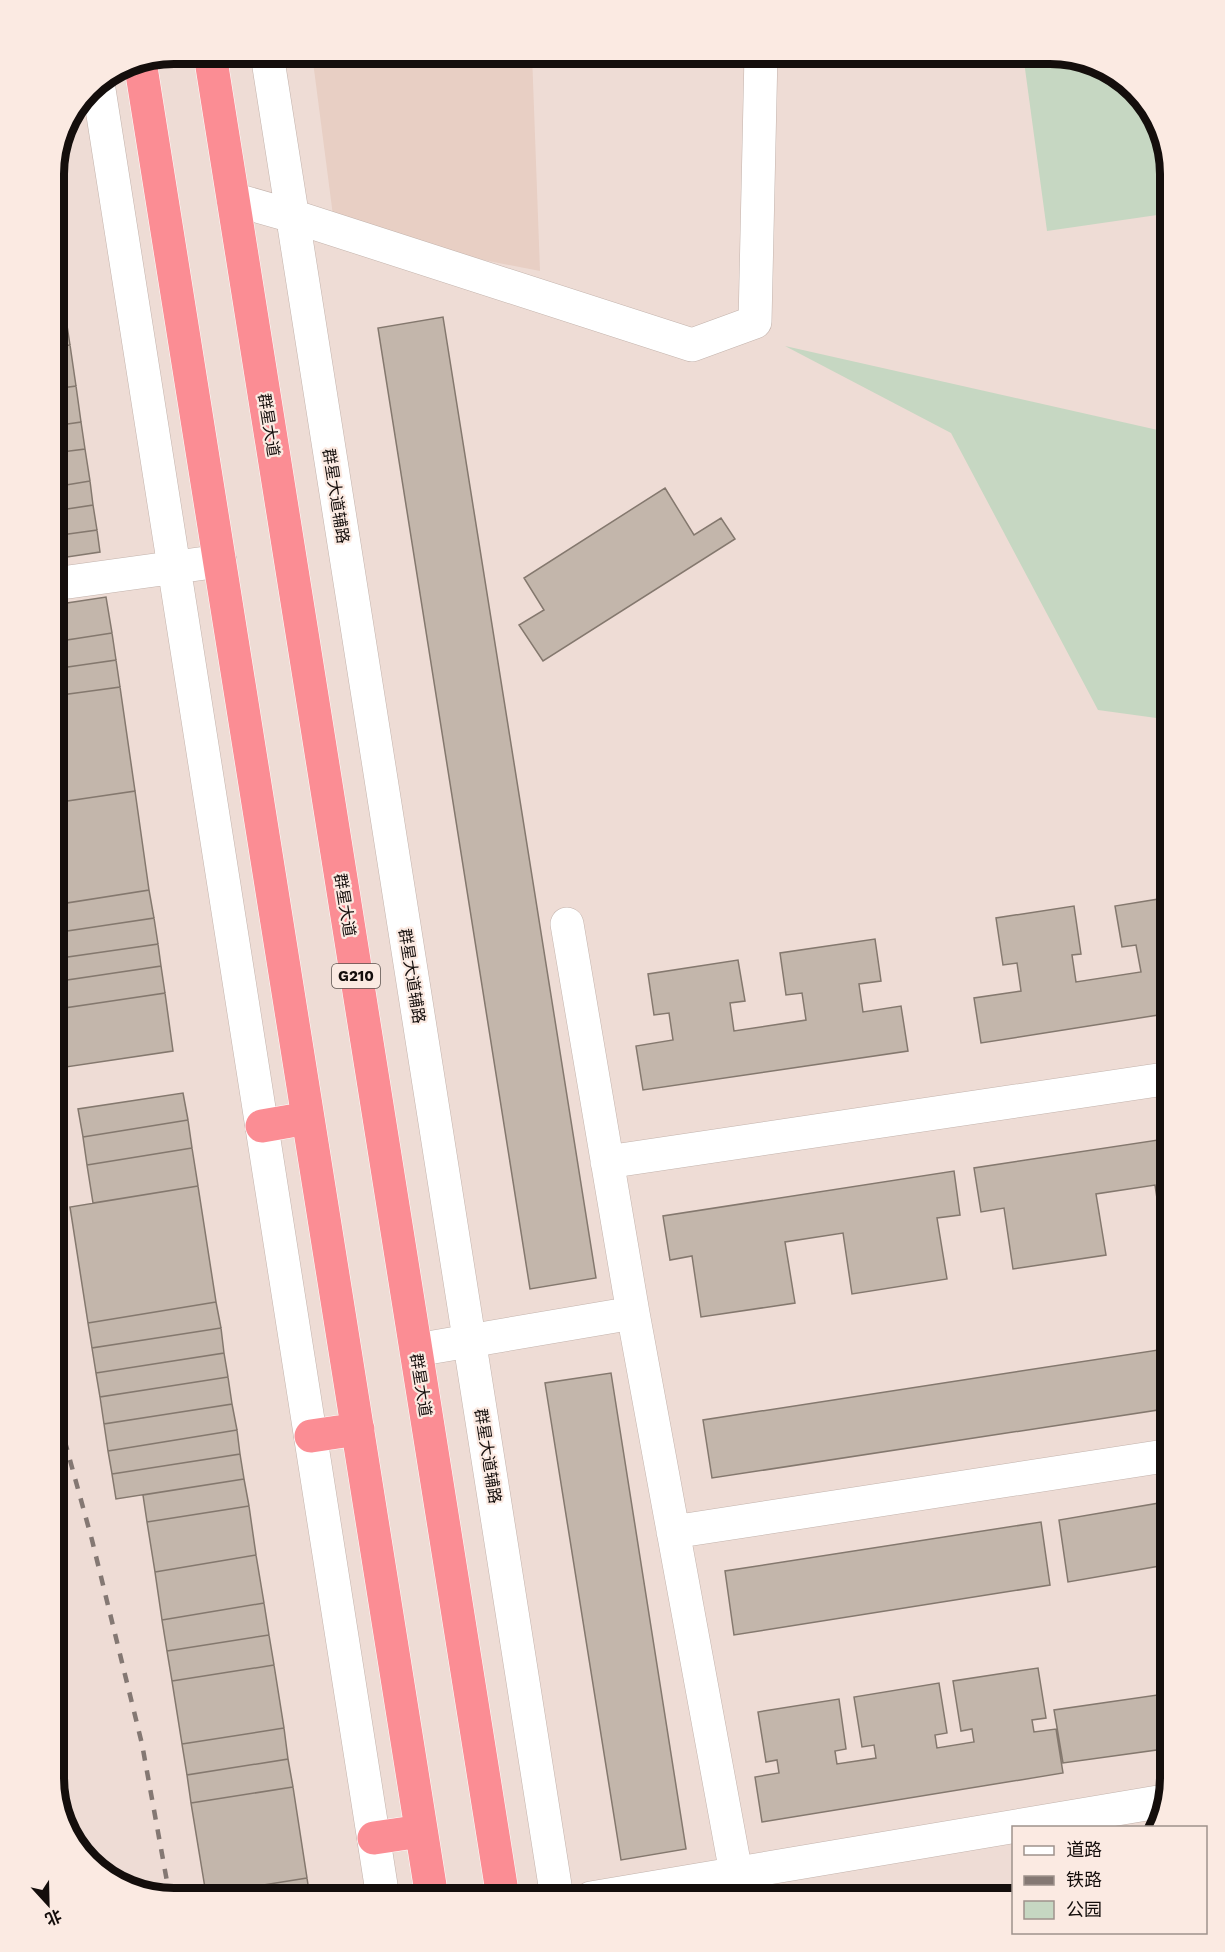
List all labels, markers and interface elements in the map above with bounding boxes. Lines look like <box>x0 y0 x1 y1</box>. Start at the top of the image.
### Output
street label: 群星大道 <box>255 392 283 458</box>
street label: 群星大道辅路 <box>319 447 353 545</box>
street label: 群星大道 <box>331 872 359 938</box>
street label: 群星大道辅路 <box>395 927 429 1025</box>
road number: G210 <box>332 964 380 988</box>
street label: 群星大道 <box>407 1352 435 1418</box>
street label: 群星大道辅路 <box>471 1407 505 1505</box>
legend <box>1012 1826 1207 1934</box>
text: 道路 <box>1066 1839 1102 1860</box>
text: 铁路 <box>1066 1869 1102 1890</box>
north arrow <box>18 1874 78 1934</box>
text: 公园 <box>1066 1899 1102 1920</box>
text: 北 <box>42 1906 64 1929</box>

